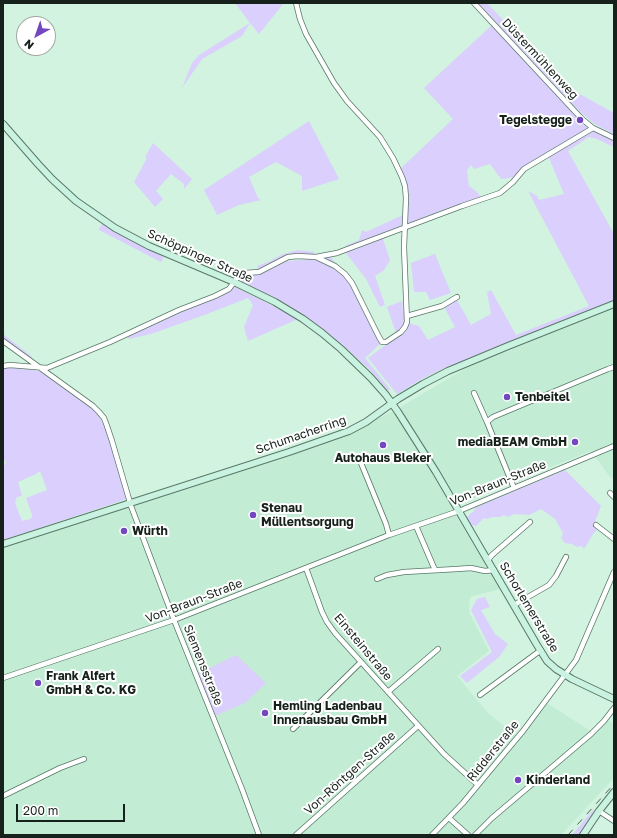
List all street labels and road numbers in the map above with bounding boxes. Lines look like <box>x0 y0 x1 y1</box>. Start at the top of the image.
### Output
street label: Düstermühlenweg <box>499 15 581 103</box>
street label: Schöppinger Straße <box>145 226 255 286</box>
street label: Schumacherring <box>254 413 348 457</box>
street label: Von-Braun-Straße <box>448 457 548 509</box>
street label: Schorlemerstraße <box>496 559 562 655</box>
street label: Von-Braun-Straße <box>144 576 244 626</box>
street label: Einsteinstraße <box>331 611 395 683</box>
street label: Siemensstraße <box>180 623 226 707</box>
street label: Ridderstraße <box>464 718 522 784</box>
street label: Von-Röntgen-Straße <box>302 728 398 818</box>

